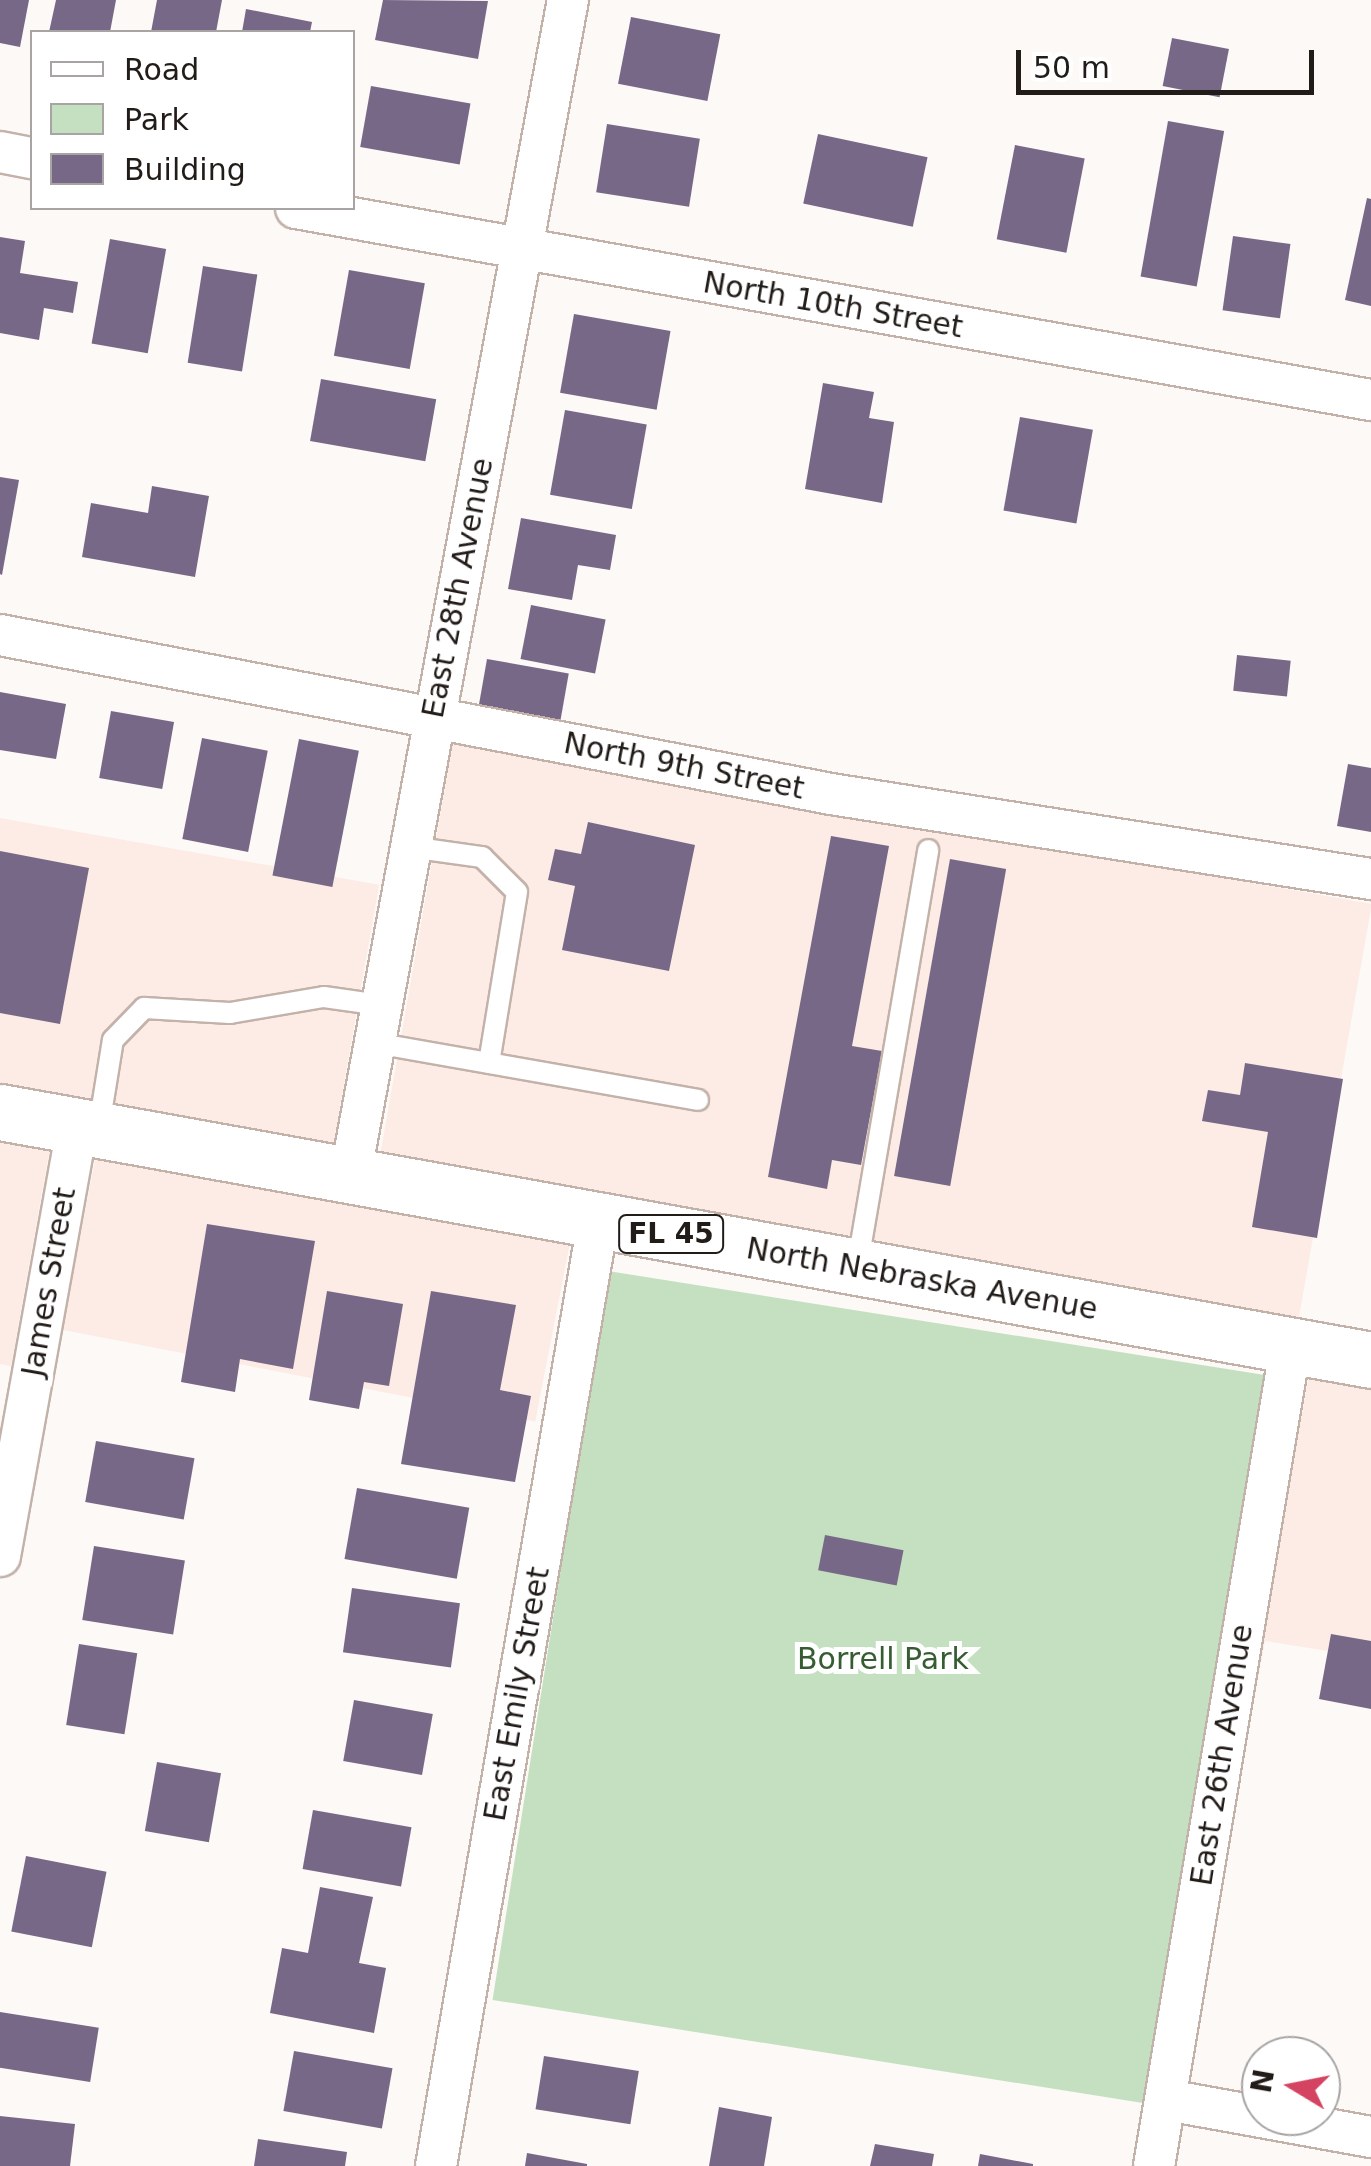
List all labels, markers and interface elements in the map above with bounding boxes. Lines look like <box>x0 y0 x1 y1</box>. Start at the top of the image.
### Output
legend <box>30 30 355 210</box>
scale bar <box>1021 30 1318 92</box>
text: 50 m <box>1033 50 1110 85</box>
text: Road <box>124 52 199 87</box>
text: Park <box>124 102 189 137</box>
text: Building <box>124 152 246 187</box>
street label: North 10th Street <box>700 264 966 346</box>
street label: East 28th Avenue <box>415 455 501 721</box>
street label: North 9th Street <box>561 725 807 807</box>
street label: James Street <box>15 1185 83 1379</box>
road number: FL 45 <box>616 1211 726 1257</box>
street label: North Nebraska Avenue <box>744 1230 1100 1328</box>
street label: East Emily Street <box>477 1564 557 1824</box>
street label: East 26th Avenue <box>1184 1622 1260 1888</box>
park label: Borrell Park <box>797 1641 969 1677</box>
north arrow <box>1241 2036 1341 2136</box>
text: N <box>1245 2067 1281 2095</box>

